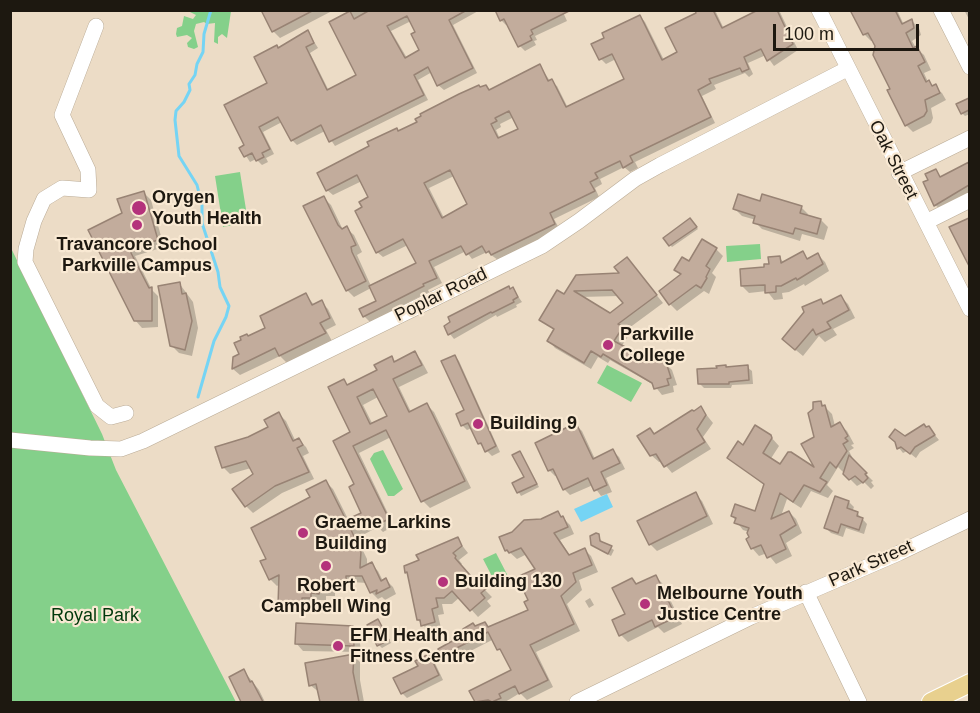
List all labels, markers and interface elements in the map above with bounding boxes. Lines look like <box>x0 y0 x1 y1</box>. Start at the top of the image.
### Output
scale bar <box>776 12 922 50</box>
text: 100 m <box>784 24 834 44</box>
street label: Oak Street <box>864 117 922 203</box>
place label: Orygen Youth Health <box>152 187 262 230</box>
marker: Orygen Youth Health <box>130 199 148 217</box>
marker: Travancore School Parkville Campus <box>130 218 144 232</box>
place label: Travancore School Parkville Campus <box>56 234 218 276</box>
street label: Poplar Road <box>391 263 491 327</box>
place label: Parkville College <box>620 324 694 366</box>
marker: Parkville College <box>601 338 615 352</box>
place label: Building 9 <box>490 413 577 435</box>
marker: Building 9 <box>471 417 485 431</box>
place label: Graeme Larkins Building <box>315 512 451 554</box>
marker: Graeme Larkins Building <box>296 526 310 540</box>
street label: Park Street <box>825 536 917 592</box>
marker: Robert Campbell Wing <box>319 559 333 573</box>
place label: Building 130 <box>455 571 562 593</box>
place label: Robert Campbell Wing <box>261 575 391 618</box>
marker: Building 130 <box>436 575 450 589</box>
place label: Melbourne Youth Justice Centre <box>657 583 803 626</box>
marker: Melbourne Youth Justice Centre <box>638 597 652 611</box>
park label: Royal Park <box>51 605 139 627</box>
place label: EFM Health and Fitness Centre <box>350 625 485 668</box>
marker: EFM Health and Fitness Centre <box>331 639 345 653</box>

